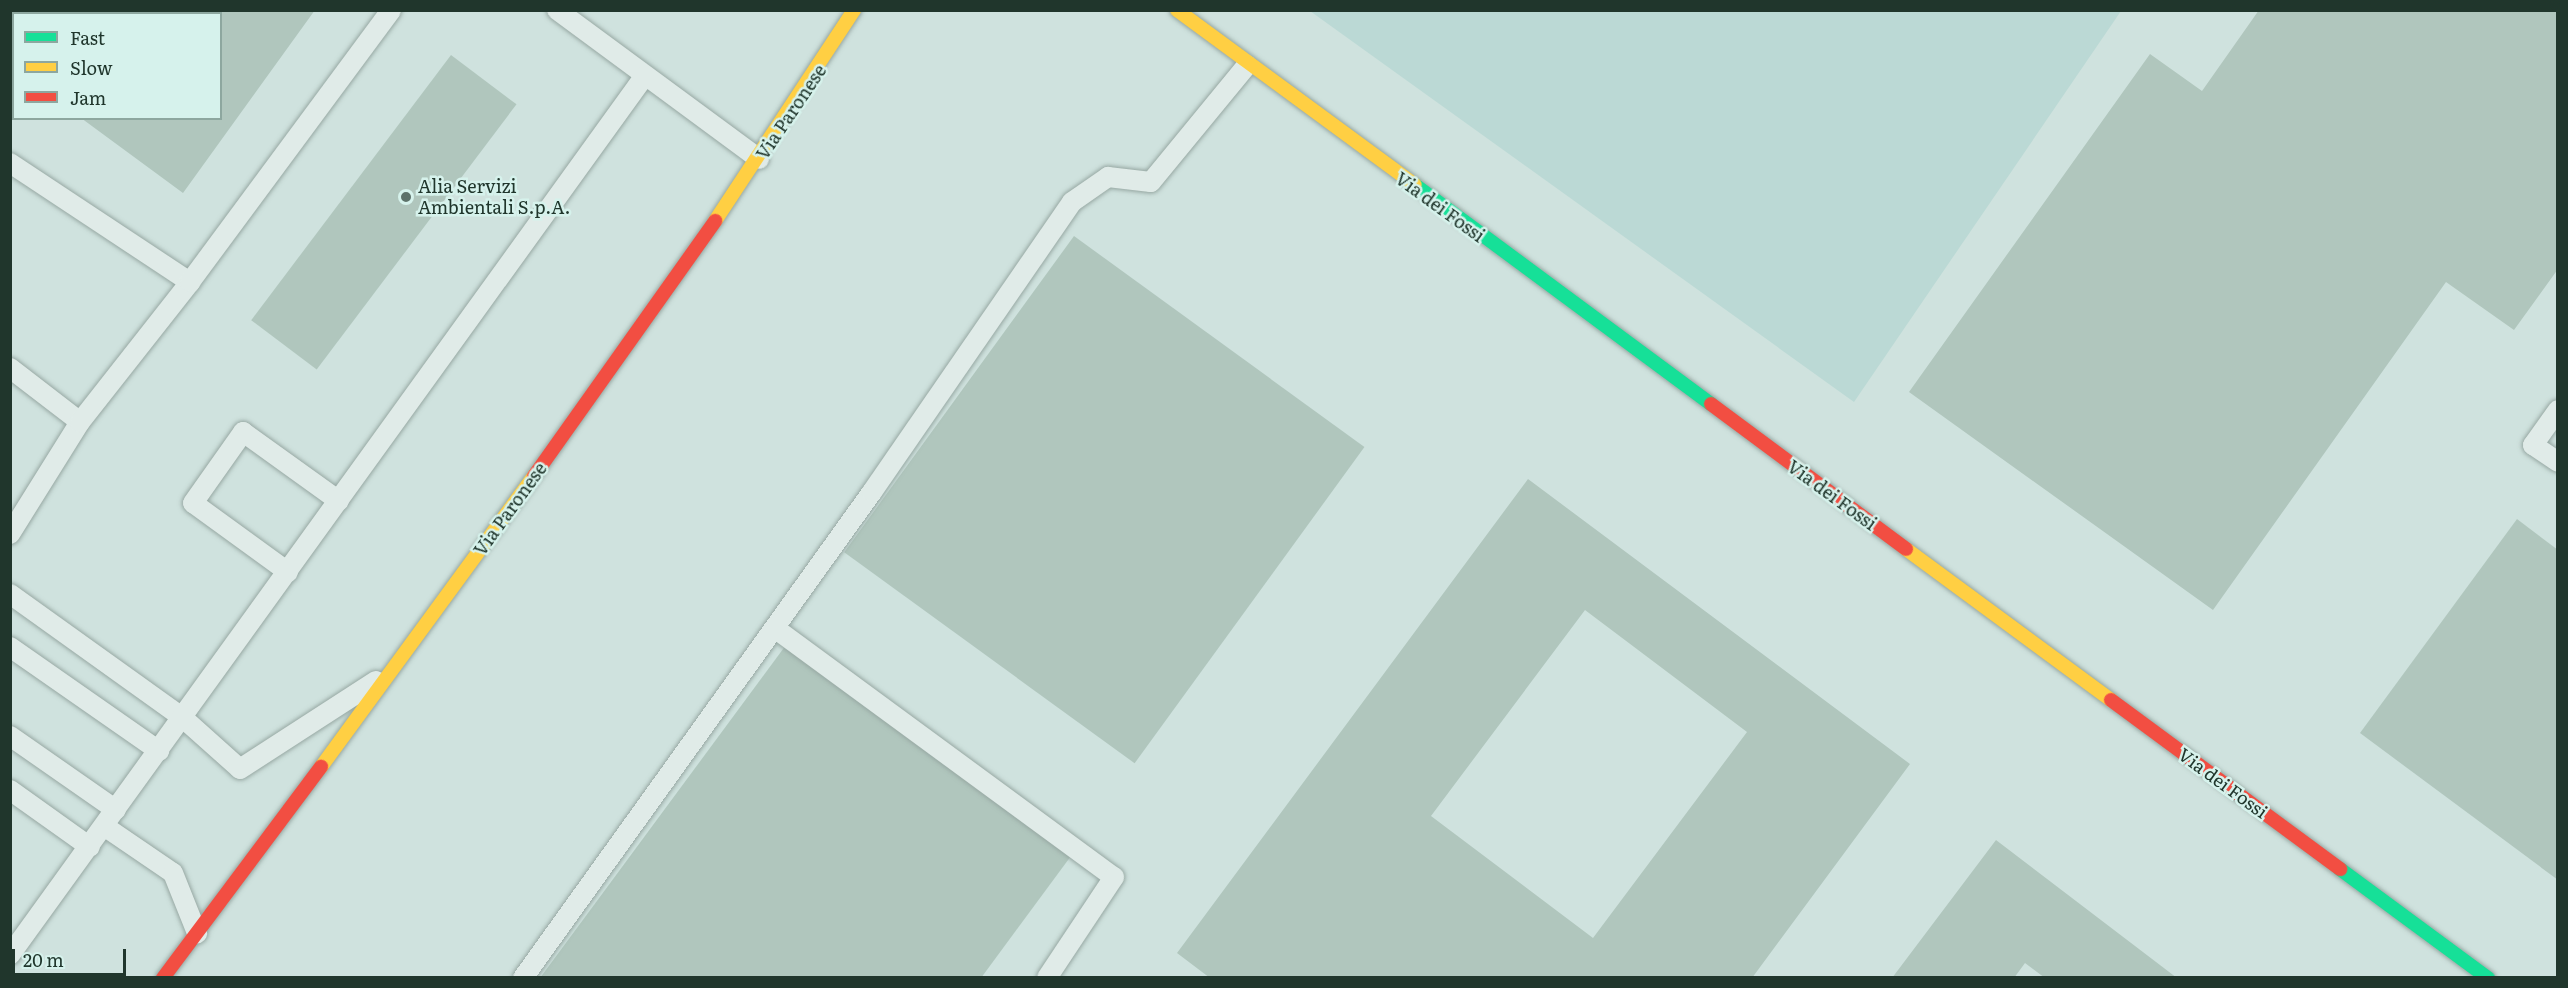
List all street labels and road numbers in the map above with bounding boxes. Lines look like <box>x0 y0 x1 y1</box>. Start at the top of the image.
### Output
street label: Via Paronese <box>751 60 831 164</box>
street label: Via dei Fossi <box>1391 167 1489 247</box>
street label: Via dei Fossi <box>1783 455 1881 535</box>
street label: Via Paronese <box>469 458 551 560</box>
street label: Via dei Fossi <box>2174 743 2272 823</box>

